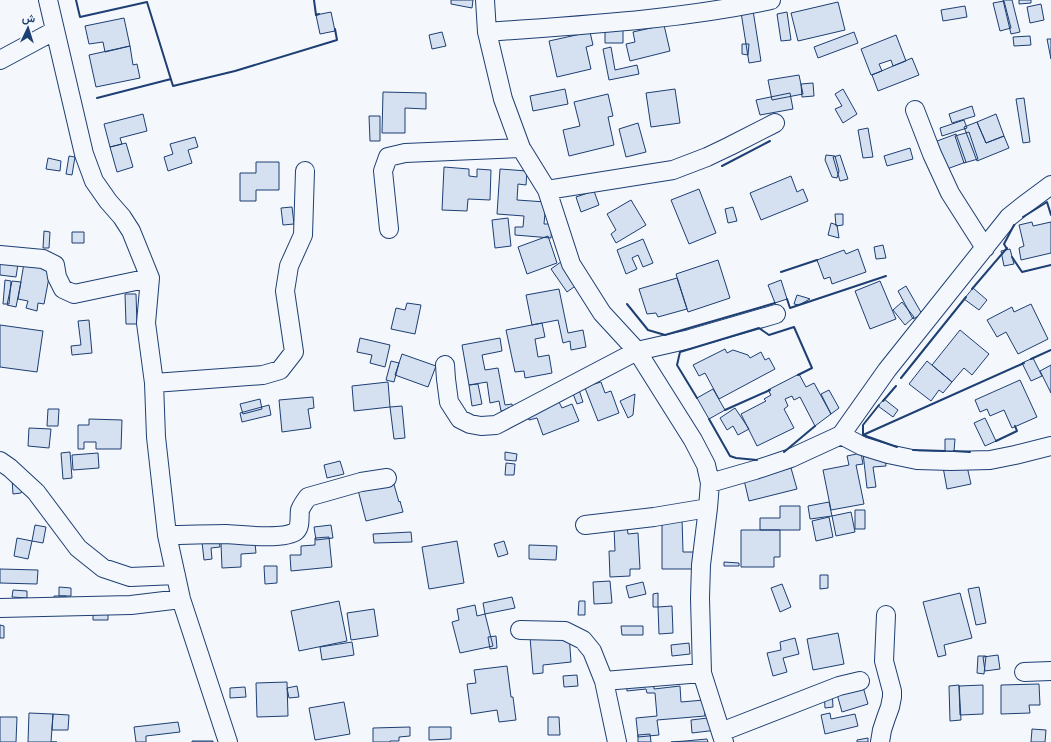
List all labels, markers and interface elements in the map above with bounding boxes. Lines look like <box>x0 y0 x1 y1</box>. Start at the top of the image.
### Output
north arrow <box>8 8 48 48</box>
text: ش <box>22 11 36 25</box>

